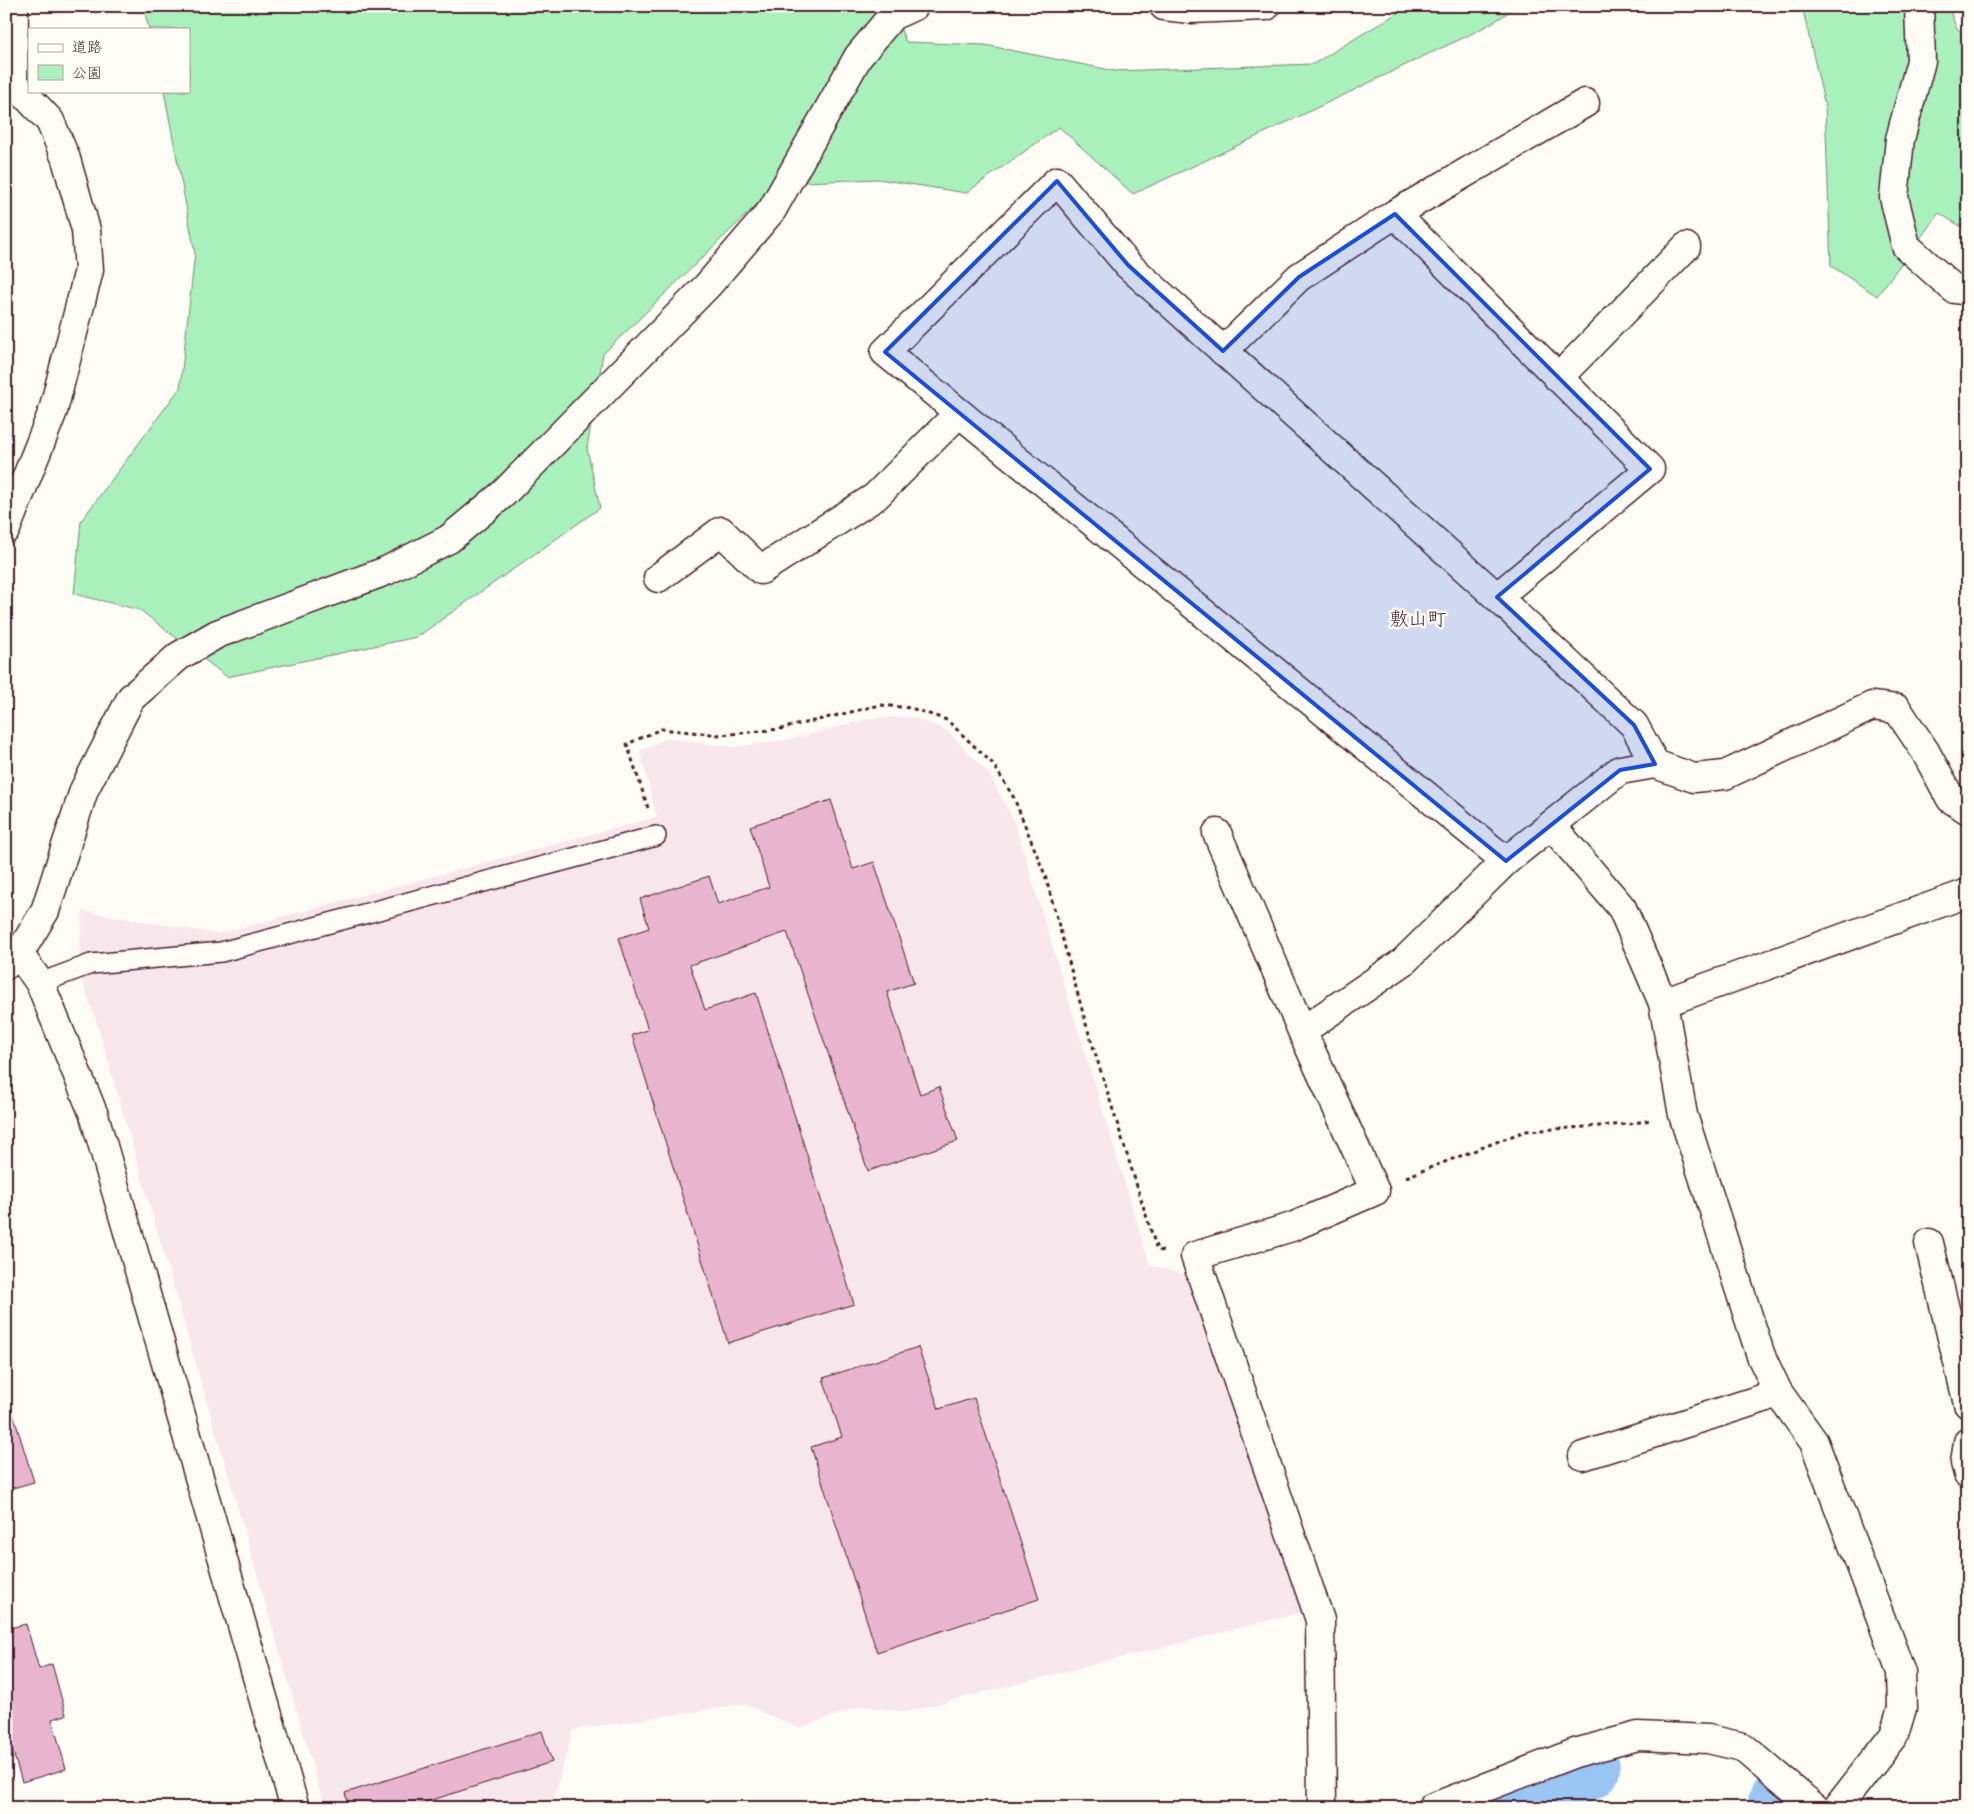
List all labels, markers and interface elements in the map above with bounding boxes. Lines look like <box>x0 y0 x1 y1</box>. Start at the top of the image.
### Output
legend <box>28 28 190 92</box>
text: 道路 <box>72 37 102 58</box>
text: 公園 <box>72 63 102 84</box>
district label: 敷山町 <box>1389 606 1447 633</box>

